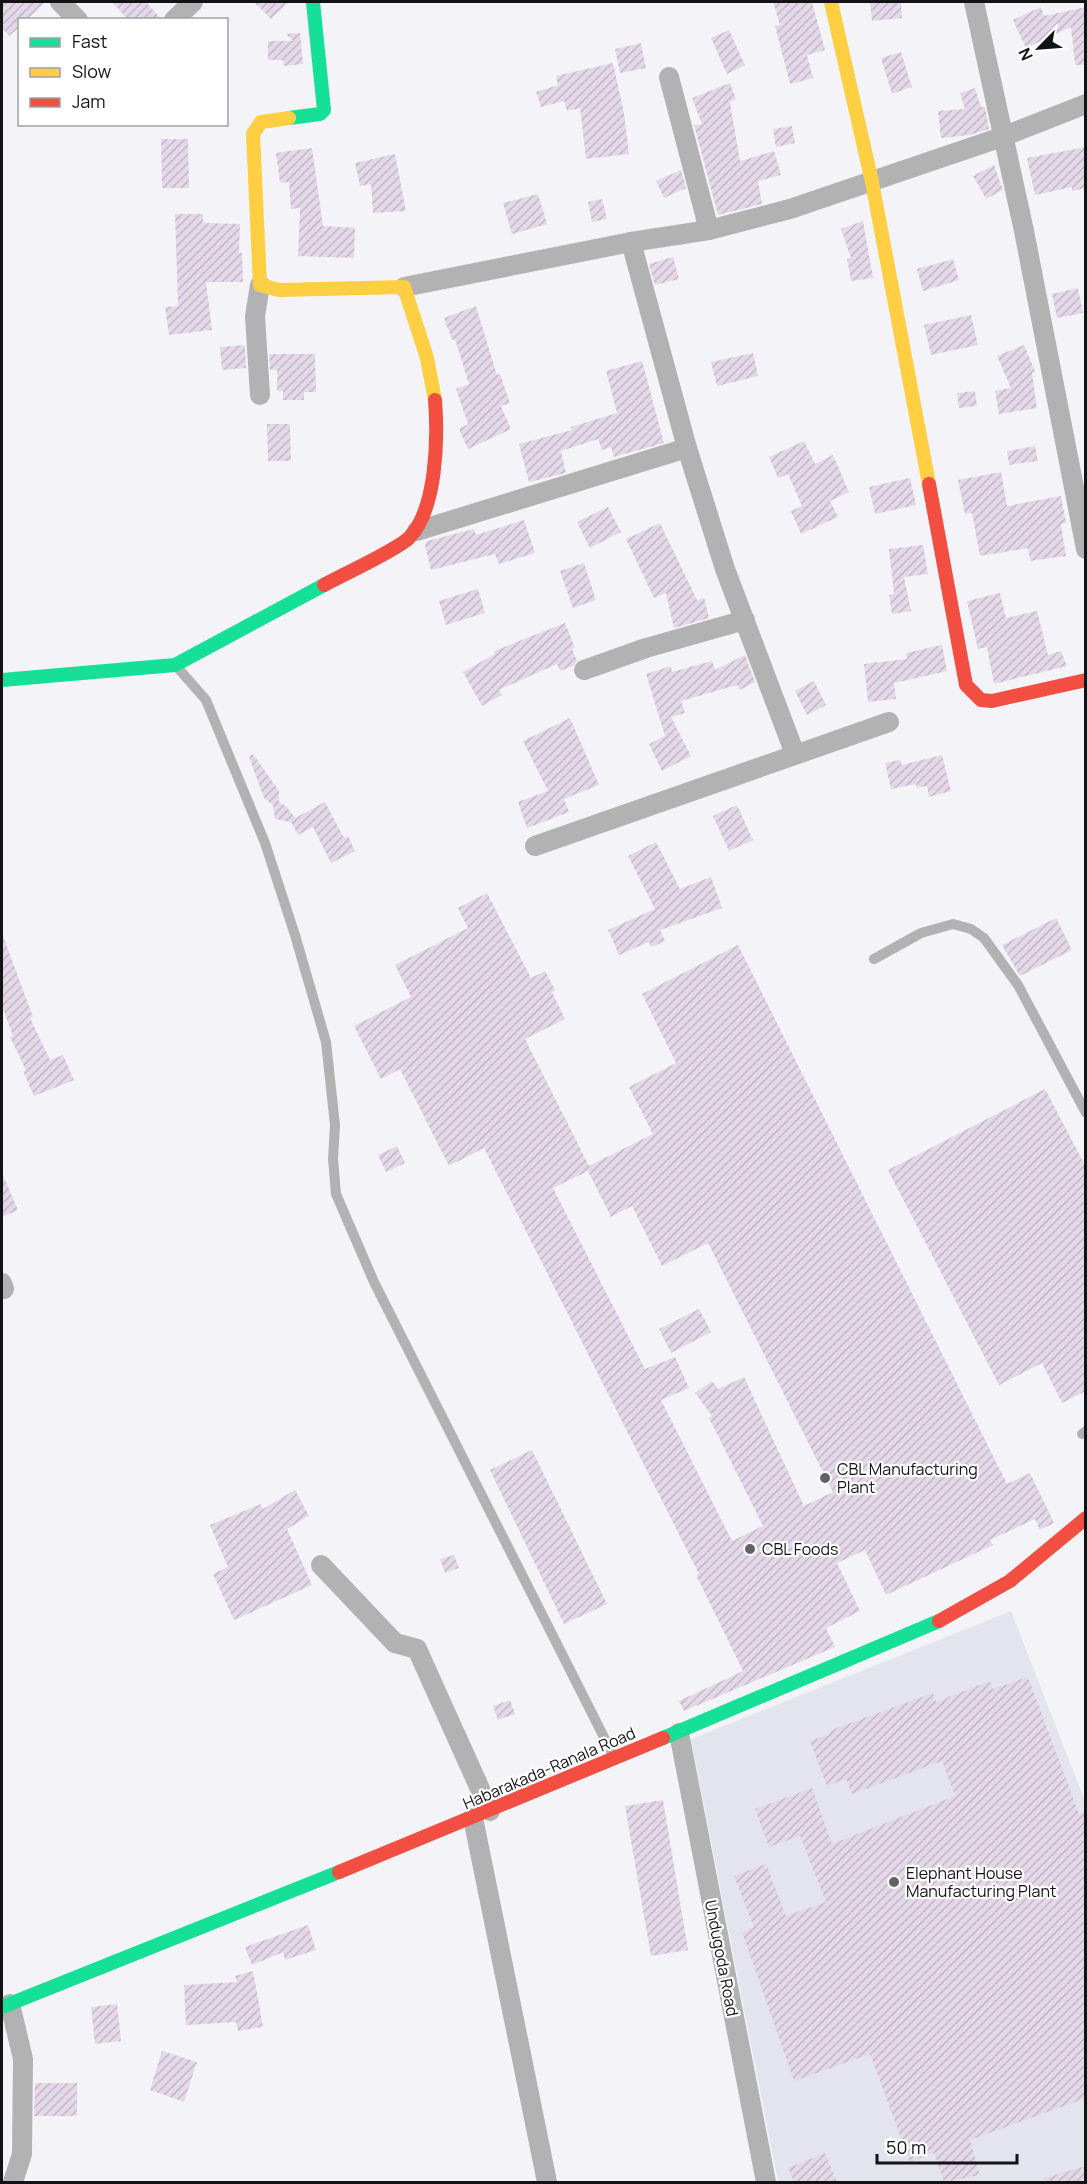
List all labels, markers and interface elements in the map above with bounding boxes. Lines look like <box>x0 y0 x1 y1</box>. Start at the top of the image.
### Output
legend <box>18 18 228 126</box>
north arrow <box>1009 18 1069 78</box>
text: Fast <box>72 29 107 53</box>
text: N <box>1013 44 1038 64</box>
text: Slow <box>72 59 112 83</box>
text: Jam <box>72 89 106 113</box>
place label: CBL Manufacturing Plant <box>837 1458 978 1498</box>
marker: CBL Manufacturing Plant <box>818 1471 832 1485</box>
place label: CBL Foods <box>762 1538 838 1560</box>
marker: CBL Foods <box>743 1542 757 1556</box>
street label: Habarakada-Ranala Road <box>459 1722 639 1814</box>
place label: Elephant House Manufacturing Plant <box>906 1862 1056 1902</box>
marker: Elephant House Manufacturing Plant <box>887 1875 901 1889</box>
street label: Undugoda Road <box>700 1898 744 2018</box>
scale bar <box>877 2127 1016 2165</box>
text: 50 m <box>886 2135 926 2159</box>

